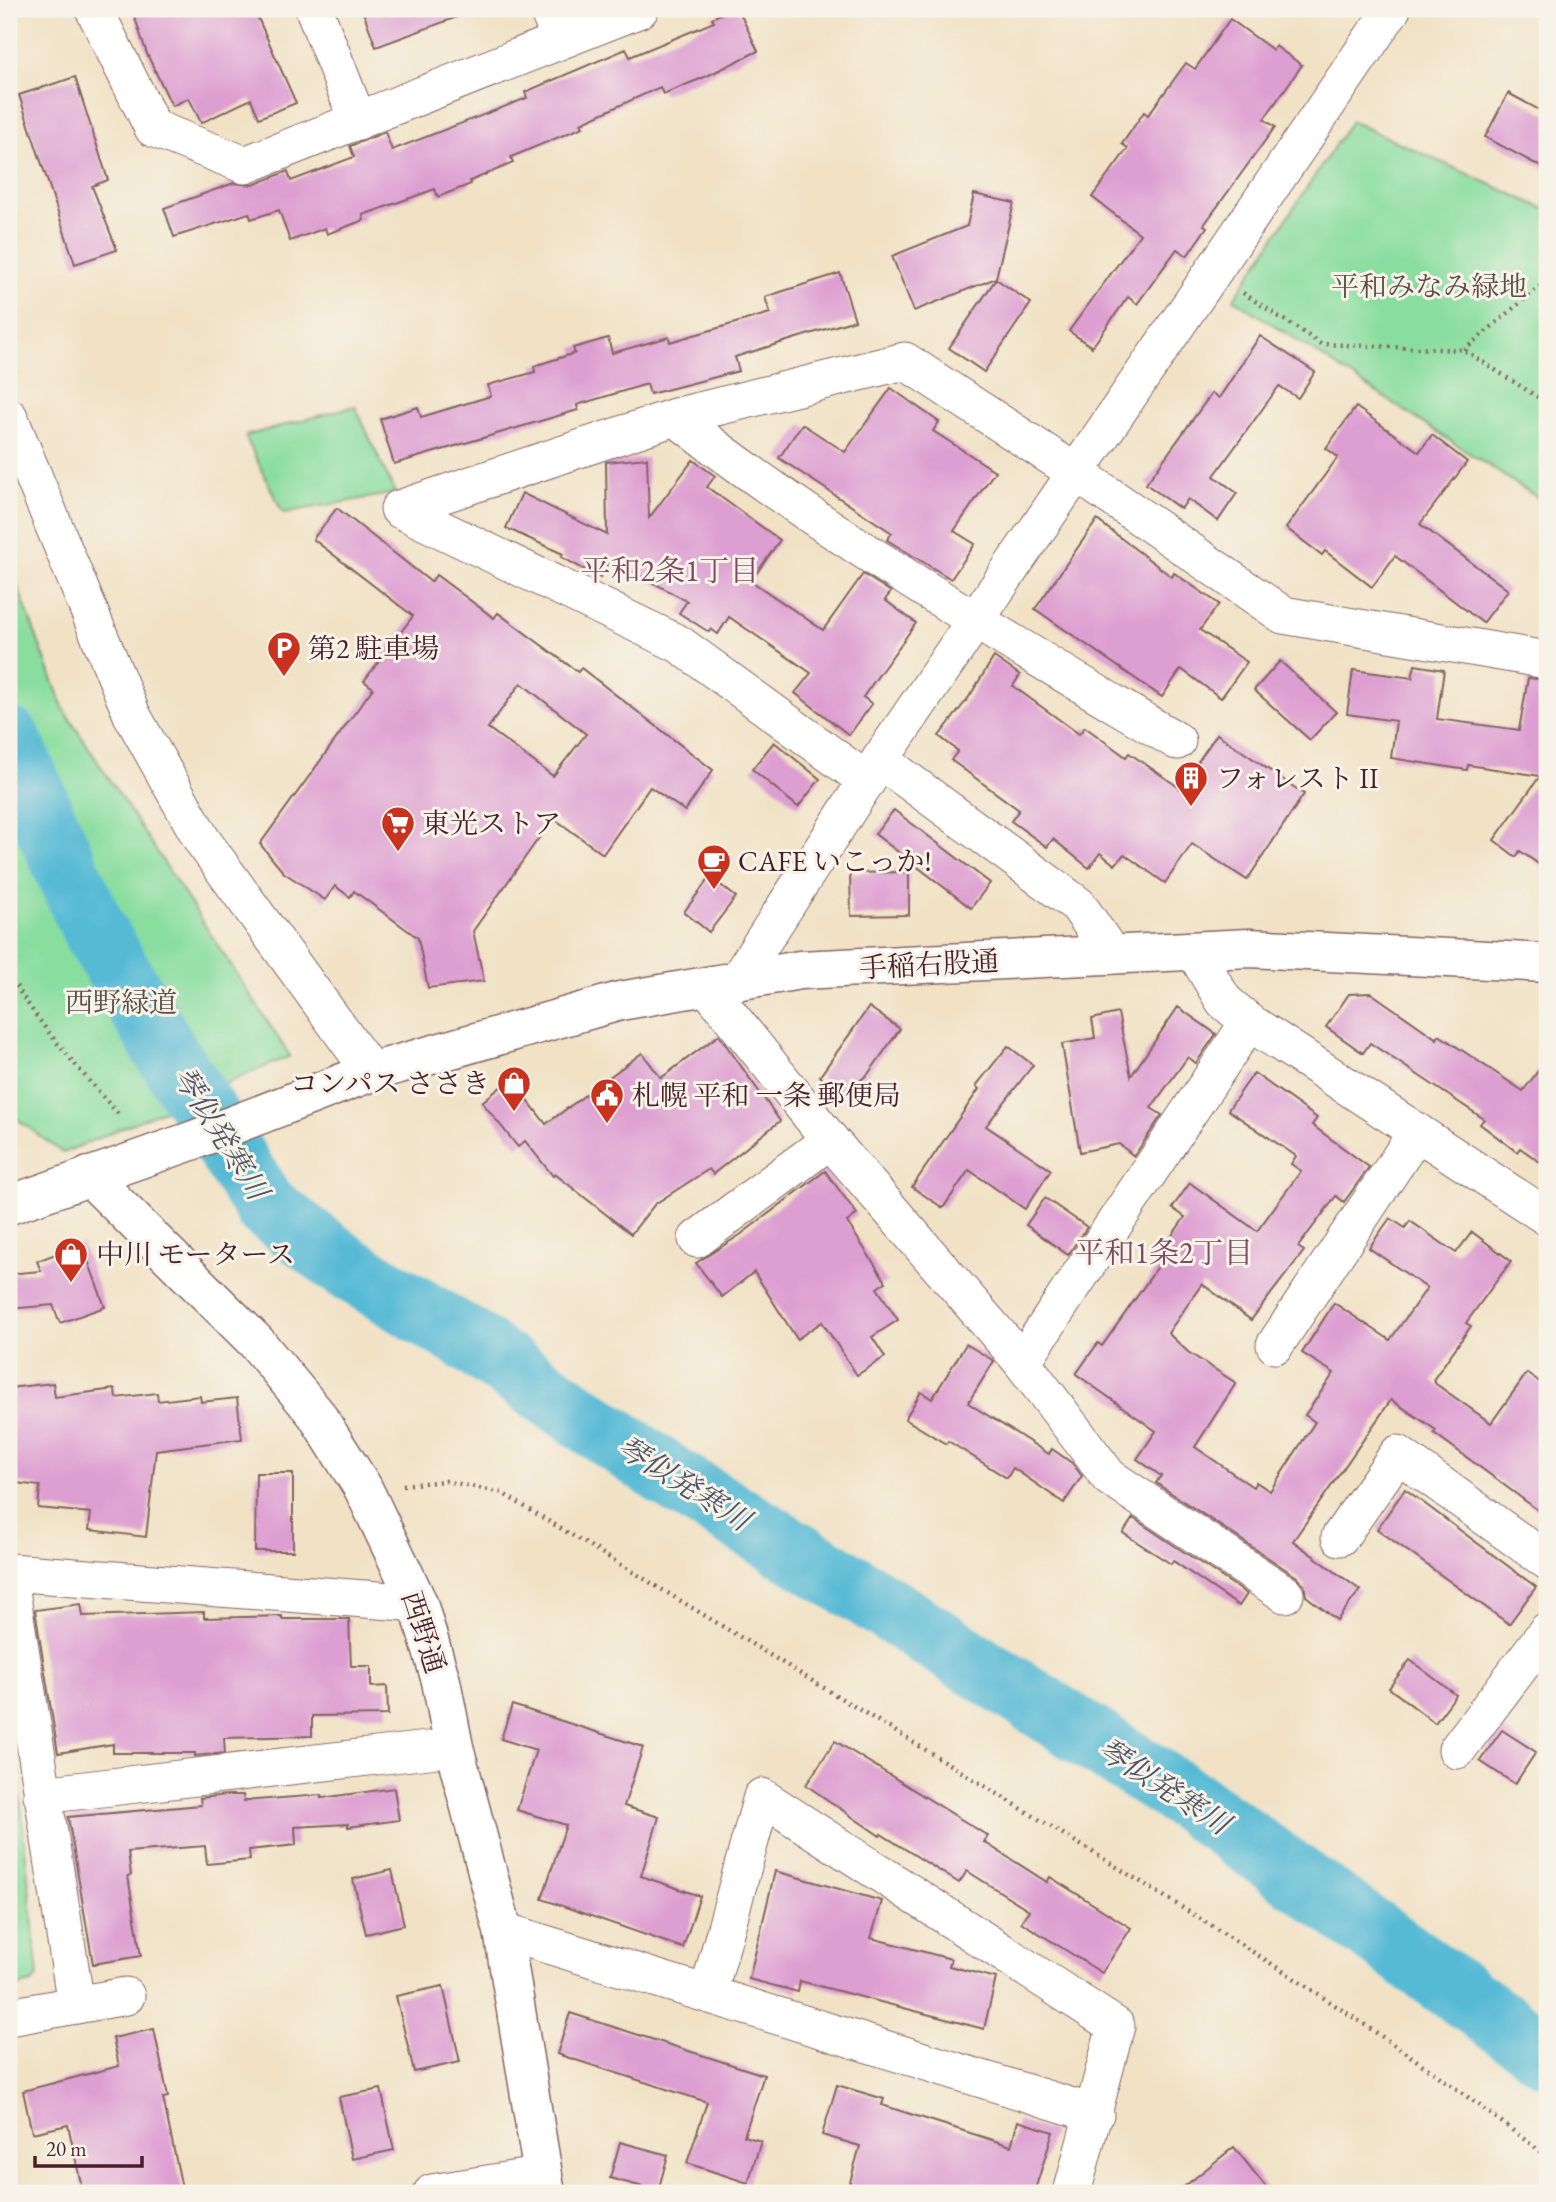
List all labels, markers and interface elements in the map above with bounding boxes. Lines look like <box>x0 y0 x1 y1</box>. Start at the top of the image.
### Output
park label: 平和みなみ緑地 <box>1331 268 1527 304</box>
district label: 平和2条1丁目 <box>581 551 759 590</box>
parking icon: 第2 駐車場 <box>265 629 303 678</box>
place label: 第2 駐車場 <box>308 630 439 666</box>
building icon: フォレスト II <box>1172 759 1210 808</box>
place label: フォレスト II <box>1216 760 1379 796</box>
supermarket icon: 東光ストア <box>379 804 417 853</box>
place label: 東光ストア <box>422 805 561 841</box>
cafe icon: CAFE いこっか! <box>695 842 733 891</box>
place label: CAFE いこっか! <box>738 843 931 879</box>
street label: 手稲右股通 <box>858 942 1000 986</box>
park label: 西野緑道 <box>65 984 177 1020</box>
water label: 琴似発寒川 <box>165 1059 279 1209</box>
shop icon: コンパス ささき <box>495 1064 533 1113</box>
place label: コンパス ささき <box>290 1065 490 1101</box>
public building icon: 札幌 平和 一条 郵便局 <box>588 1076 626 1125</box>
place label: 札幌 平和 一条 郵便局 <box>632 1077 901 1113</box>
district label: 平和1条2丁目 <box>1075 1233 1253 1272</box>
shop icon: 中川 モータース <box>52 1235 90 1284</box>
place label: 中川 モータース <box>96 1236 295 1272</box>
water label: 琴似発寒川 <box>610 1427 760 1541</box>
street label: 西野通 <box>394 1586 454 1678</box>
water label: 琴似発寒川 <box>1090 1729 1240 1845</box>
scale bar <box>35 2125 142 2169</box>
text: 20 m <box>46 2135 87 2162</box>

